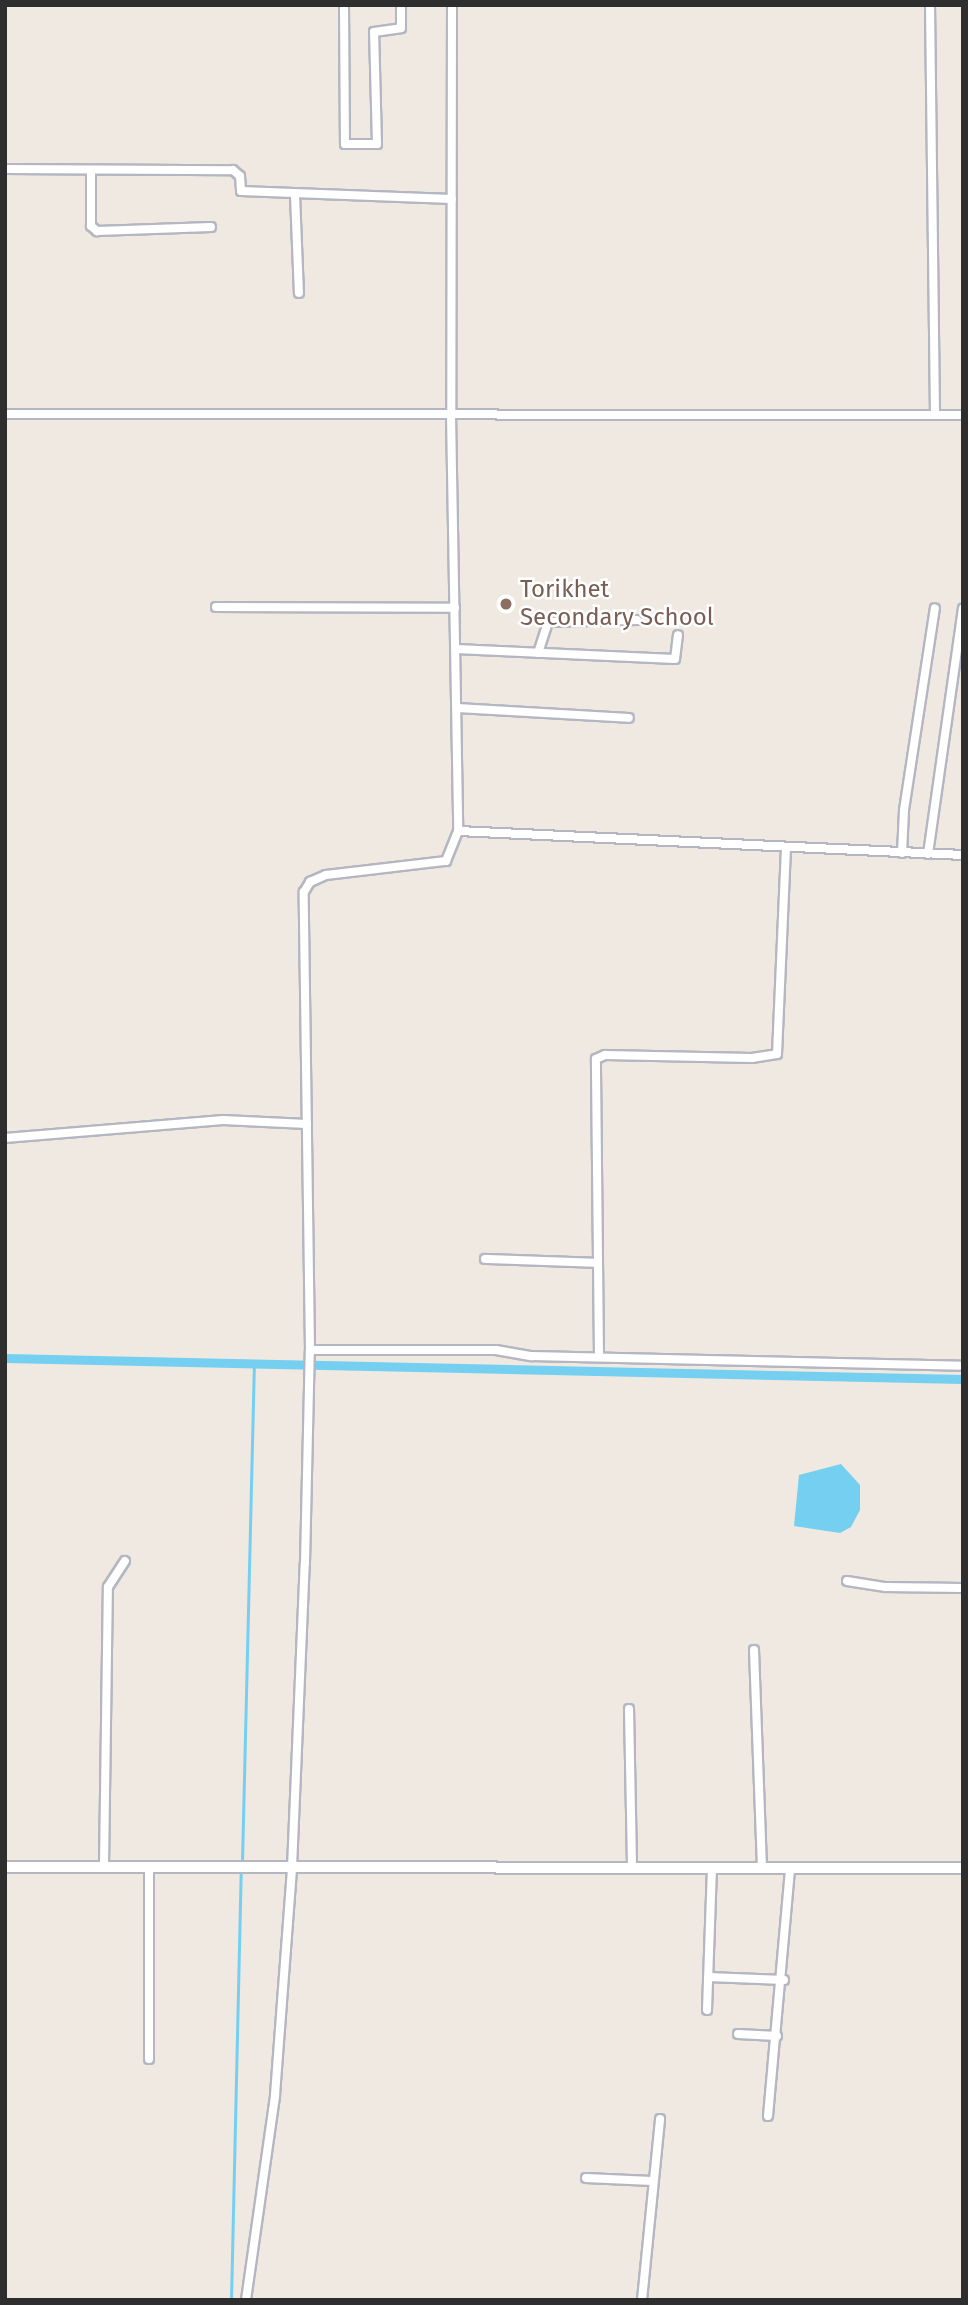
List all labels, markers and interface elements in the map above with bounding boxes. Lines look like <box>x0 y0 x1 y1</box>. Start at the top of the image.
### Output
place label: Torikhet Secondary School <box>520 576 714 632</box>
marker: Torikhet Secondary School <box>498 596 514 612</box>

